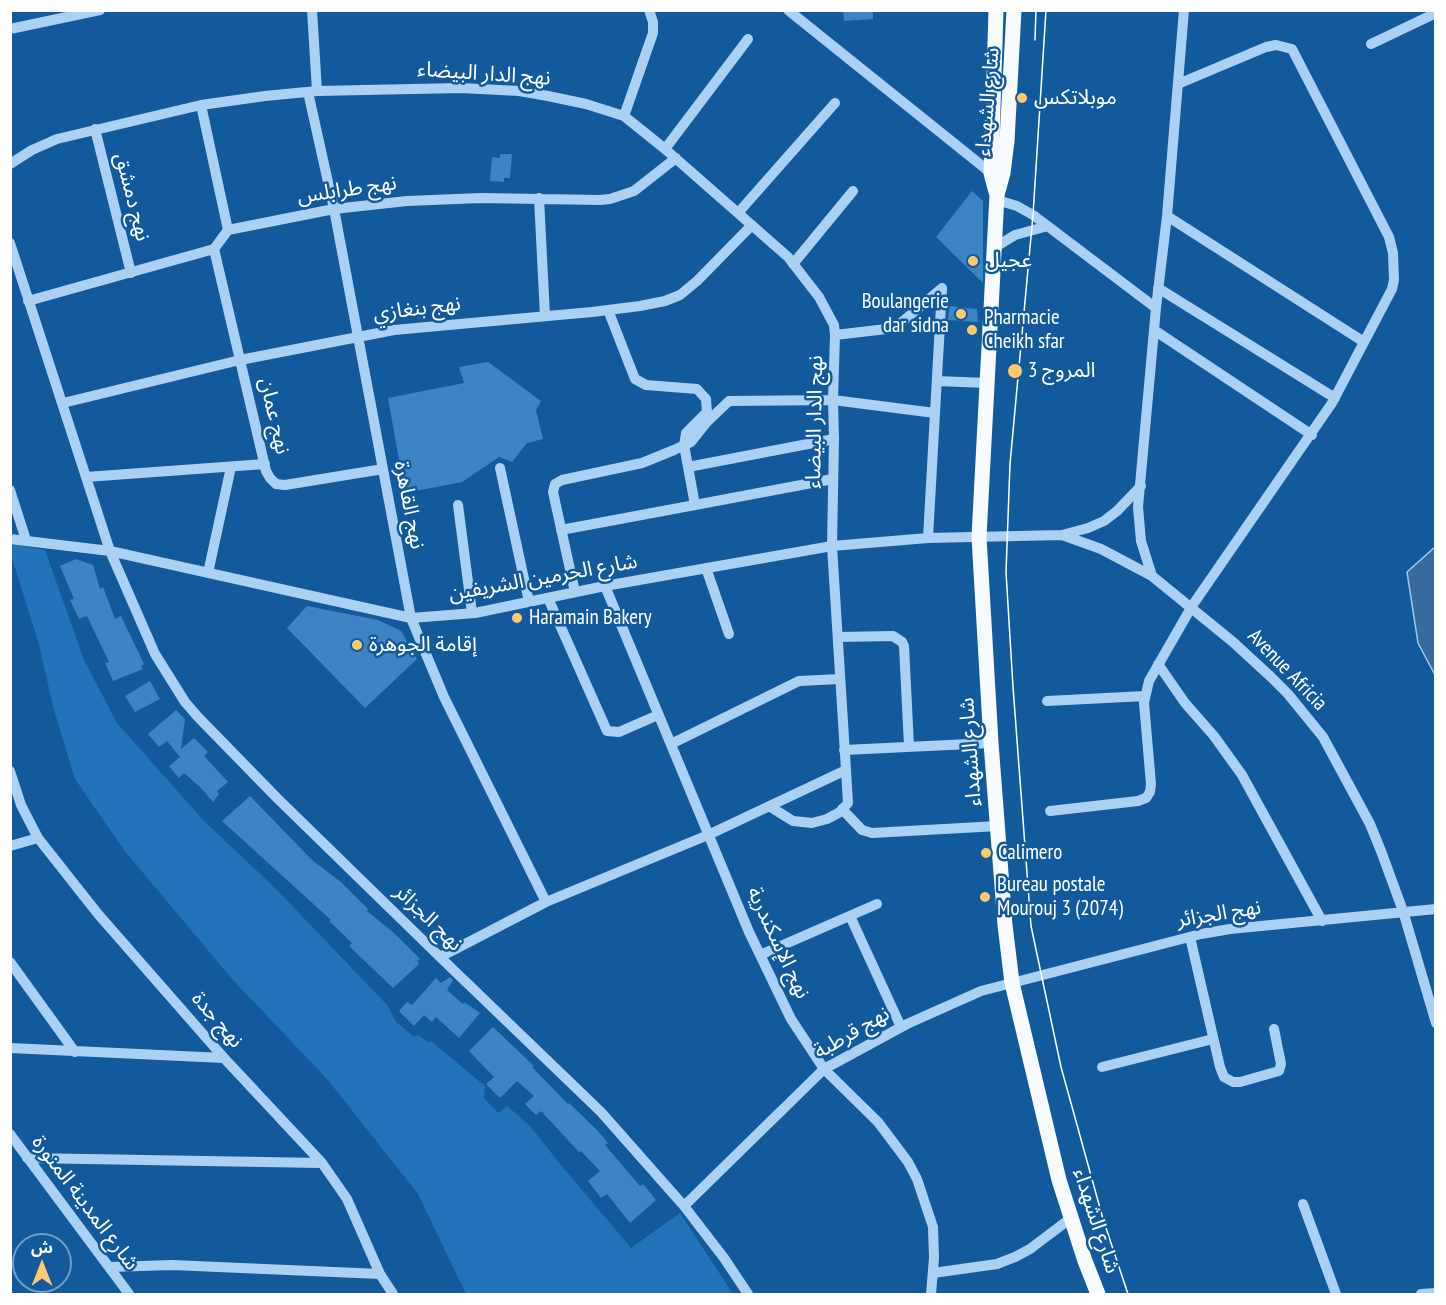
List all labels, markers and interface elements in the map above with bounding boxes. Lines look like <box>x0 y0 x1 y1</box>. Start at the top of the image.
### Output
street label: شارع الشهداء <box>971 47 1005 157</box>
street label: نهج الدار البيضاء <box>417 57 551 91</box>
place label: موبلاتكس <box>1034 85 1117 111</box>
marker: موبلاتكس <box>1015 91 1029 105</box>
street label: نهج دمشق <box>109 150 155 244</box>
street label: نهج طرابلس <box>296 171 398 209</box>
place label: عجيل <box>985 248 1032 274</box>
marker: عجيل <box>966 254 980 268</box>
place label: Boulangerie dar sidna <box>862 289 949 339</box>
street label: نهج بنغازي <box>372 291 462 327</box>
place label: Pharmacie Cheikh sfar <box>984 305 1065 355</box>
marker: Boulangerie dar sidna <box>954 307 968 321</box>
marker: Pharmacie Cheikh sfar <box>965 323 979 337</box>
street label: نهج الدار البيضاء <box>801 355 829 489</box>
place label: المروج 3 <box>1028 358 1096 384</box>
marker: المروج 3 <box>1006 362 1024 380</box>
street label: نهج عمان <box>253 375 295 457</box>
street label: نهج القاهرة <box>388 459 430 551</box>
street label: شارع الحرمين الشريفين <box>447 549 639 607</box>
place label: Haramain Bakery <box>529 605 652 631</box>
marker: Haramain Bakery <box>510 611 524 625</box>
street label: Avenue Africia <box>1242 624 1332 716</box>
place label: إقامة الجوهرة <box>369 632 477 658</box>
marker: إقامة الجوهرة <box>350 638 364 652</box>
street label: شارع الشهداء <box>955 697 987 807</box>
place label: Calimero <box>998 840 1062 866</box>
marker: Calimero <box>979 846 993 860</box>
place label: Bureau postale Mourouj 3 (2074) <box>997 872 1123 922</box>
street label: نهج الجزائر <box>389 879 467 957</box>
street label: نهج الإسكندرية <box>741 883 815 1003</box>
marker: Bureau postale Mourouj 3 (2074) <box>978 890 992 904</box>
street label: نهج الجزائر <box>1175 895 1263 933</box>
street label: نهج جدة <box>186 987 248 1053</box>
street label: نهج قرطبة <box>810 1001 894 1065</box>
street label: شارع المدينة المنورة <box>26 1131 144 1275</box>
street label: شارع الشهداء <box>1067 1165 1125 1277</box>
north arrow <box>12 1233 72 1293</box>

